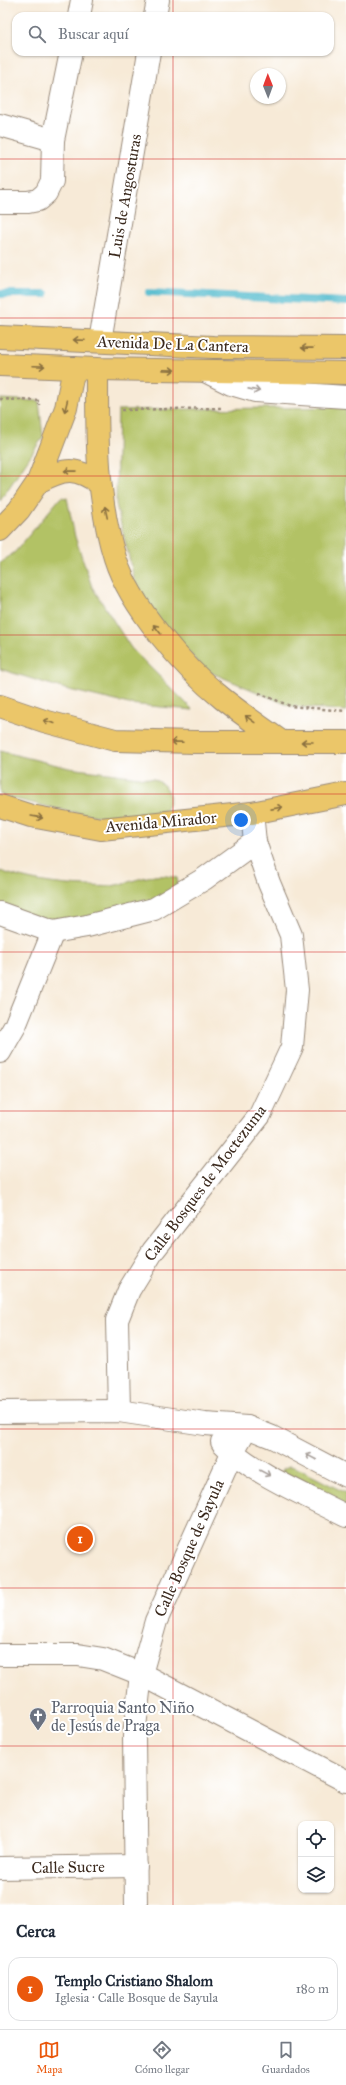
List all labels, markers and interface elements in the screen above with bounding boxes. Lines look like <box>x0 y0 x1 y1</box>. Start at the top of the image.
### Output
search box <box>12 12 334 56</box>
icon: search <box>26 23 48 45</box>
text: Buscar aquí <box>58 25 129 43</box>
north arrow <box>250 68 286 104</box>
street label: Luis de Angosturas <box>105 132 146 260</box>
street label: Avenida De La Cantera <box>96 332 249 356</box>
one-way arrow <box>73 336 86 344</box>
one-way arrow <box>301 344 314 352</box>
one-way arrow <box>32 362 45 370</box>
one-way arrow <box>162 366 175 374</box>
one-way arrow <box>247 387 260 395</box>
one-way arrow <box>62 399 69 412</box>
one-way arrow <box>64 467 77 475</box>
one-way arrow <box>101 506 109 519</box>
one-way arrow <box>152 624 161 635</box>
one-way arrow <box>245 715 256 723</box>
one-way arrow <box>43 718 56 725</box>
one-way arrow <box>171 738 184 745</box>
one-way arrow <box>301 738 314 746</box>
one-way arrow <box>270 804 283 812</box>
street label: Avenida Mirador <box>104 808 217 836</box>
your location <box>231 810 251 830</box>
one-way arrow <box>30 814 43 822</box>
street label: Calle Bosques de Moctezuma <box>140 1101 271 1266</box>
one-way arrow <box>306 1453 318 1461</box>
one-way arrow <box>259 1470 271 1478</box>
street label: Calle Bosque de Sayula <box>150 1476 229 1620</box>
pin: 1 <box>67 1524 93 1554</box>
place label: Parroquia Santo Niño de Jesús de Praga <box>51 1698 194 1736</box>
church icon: Parroquia Santo Niño de Jesús de Praga <box>28 1706 48 1731</box>
map controls <box>298 1821 334 1893</box>
button: locate <box>298 1821 334 1857</box>
street label: Calle Sucre <box>31 1857 105 1877</box>
button: layers <box>298 1857 334 1893</box>
text: Cerca <box>16 1921 55 1942</box>
text: Templo Cristiano Shalom <box>55 1972 213 1990</box>
text: 1 <box>27 1981 33 1997</box>
text: 180 m <box>296 1981 329 1997</box>
text: Iglesia · Calle Bosque de Sayula <box>55 1990 218 2006</box>
tab: Mapa <box>36 2039 62 2076</box>
tab: Cómo llegar <box>135 2039 189 2076</box>
tab: Guardados <box>262 2039 310 2076</box>

